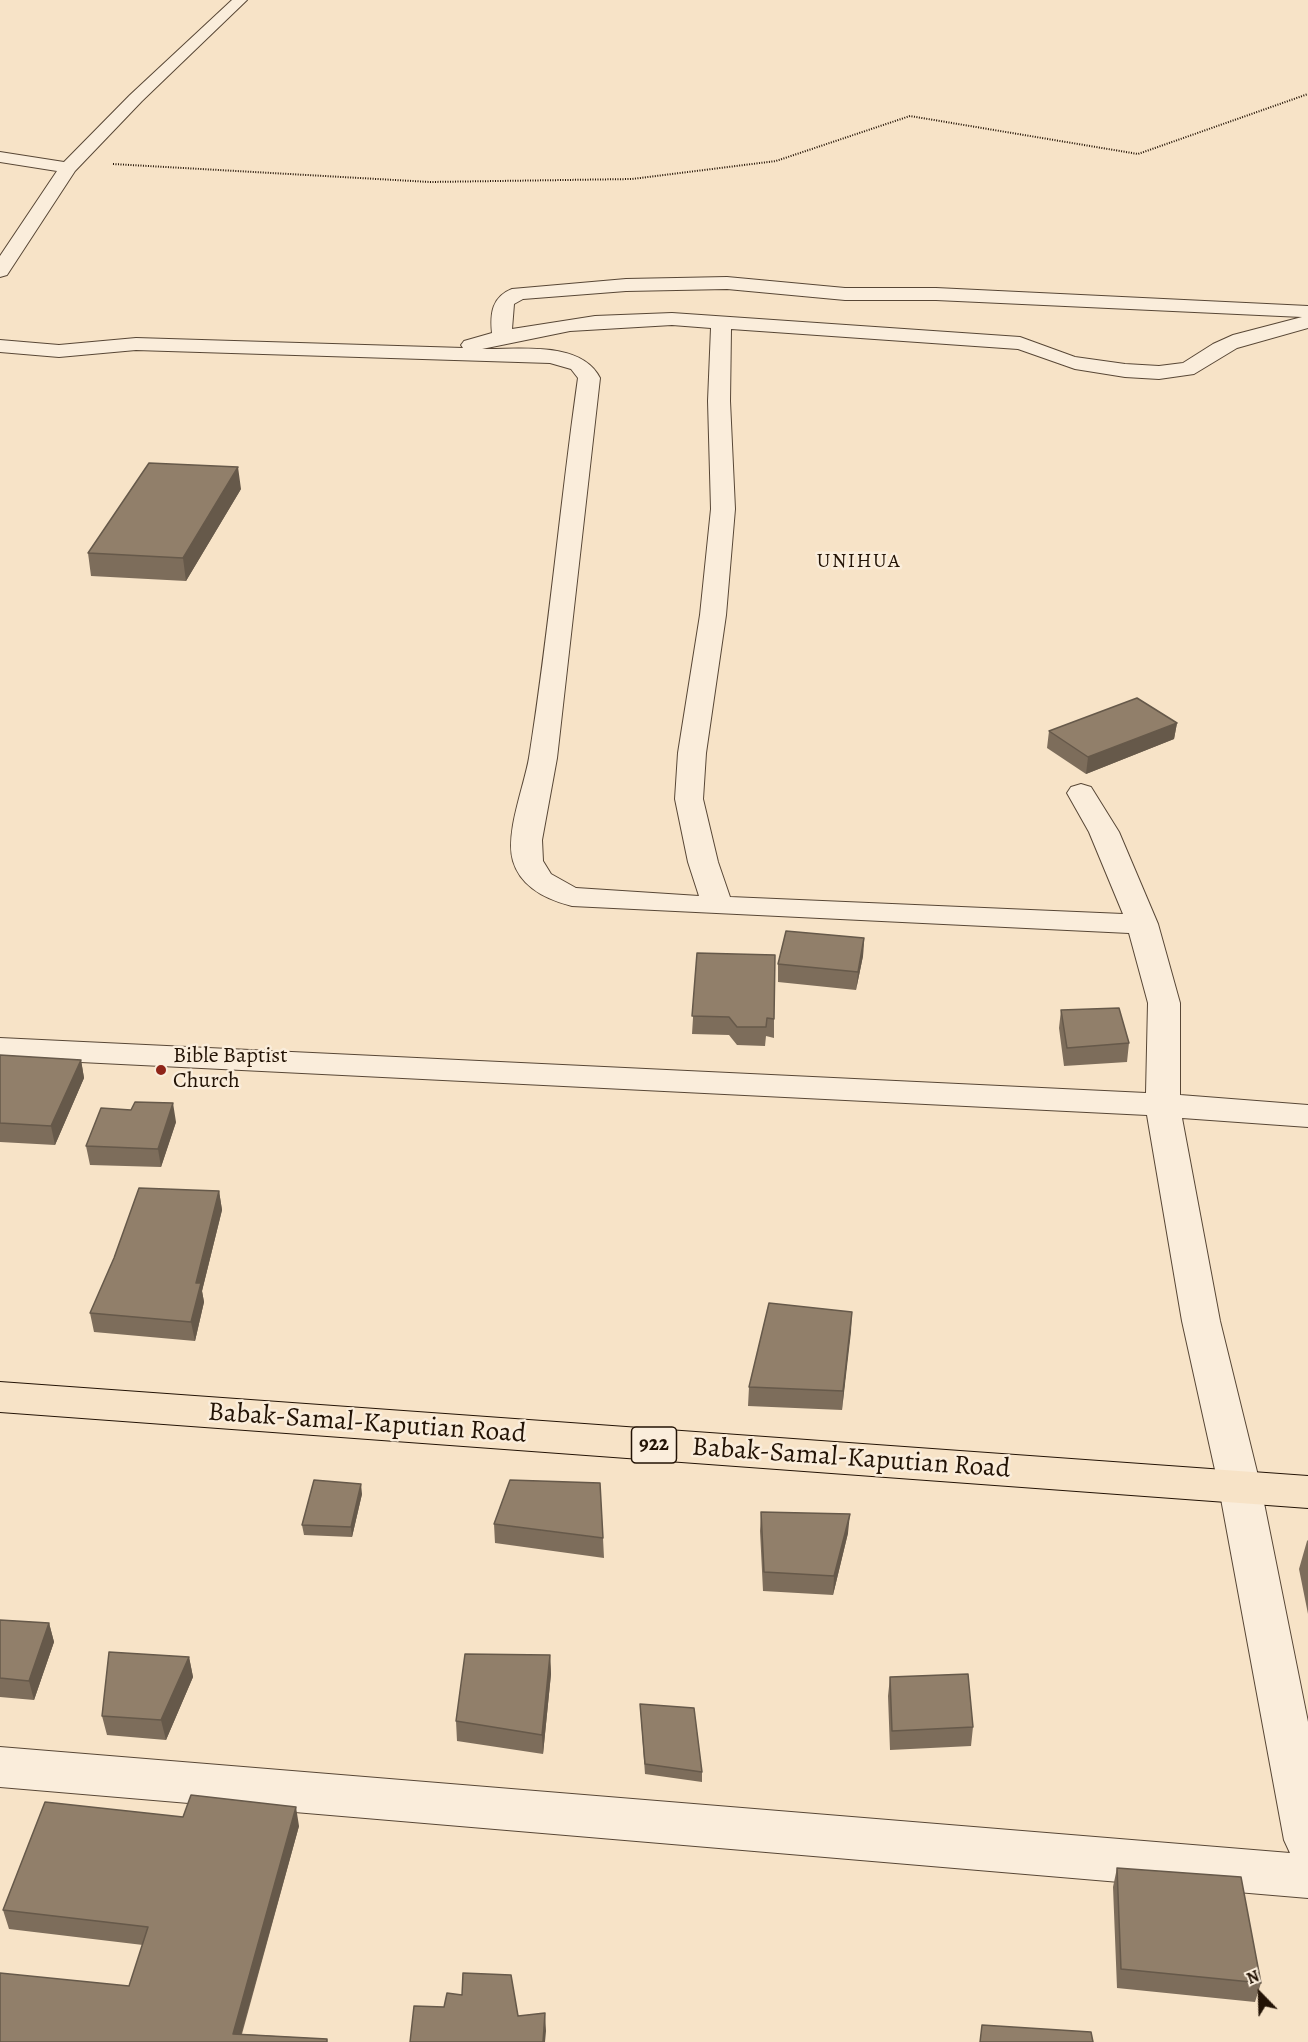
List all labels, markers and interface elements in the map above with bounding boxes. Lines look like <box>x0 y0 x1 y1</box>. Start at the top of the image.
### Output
district label: UNIHUA <box>817 550 901 574</box>
place label: Bible Baptist Church <box>173 1044 287 1096</box>
marker: Bible Baptist Church <box>154 1063 168 1077</box>
street label: Babak-Samal-Kaputian Road <box>207 1397 527 1451</box>
road number: 922 <box>632 1427 676 1463</box>
street label: Babak-Samal-Kaputian Road <box>691 1432 1011 1486</box>
north arrow <box>1230 1964 1290 2024</box>
text: N <box>1243 1965 1263 1990</box>

